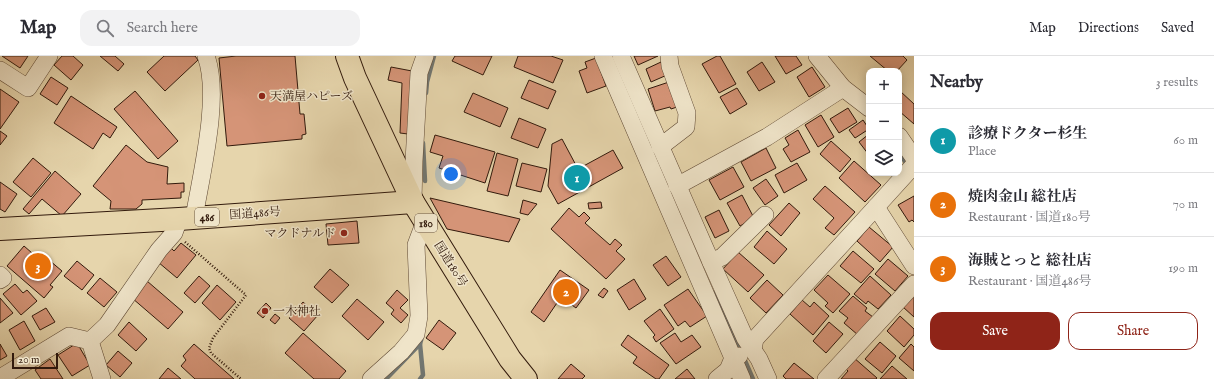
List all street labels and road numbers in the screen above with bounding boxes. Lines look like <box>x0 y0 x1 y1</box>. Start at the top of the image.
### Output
street label: 国道486号 <box>229 204 281 223</box>
road number: 486 <box>195 208 219 226</box>
road number: 180 <box>415 214 437 232</box>
street label: 国道180号 <box>431 239 470 290</box>

